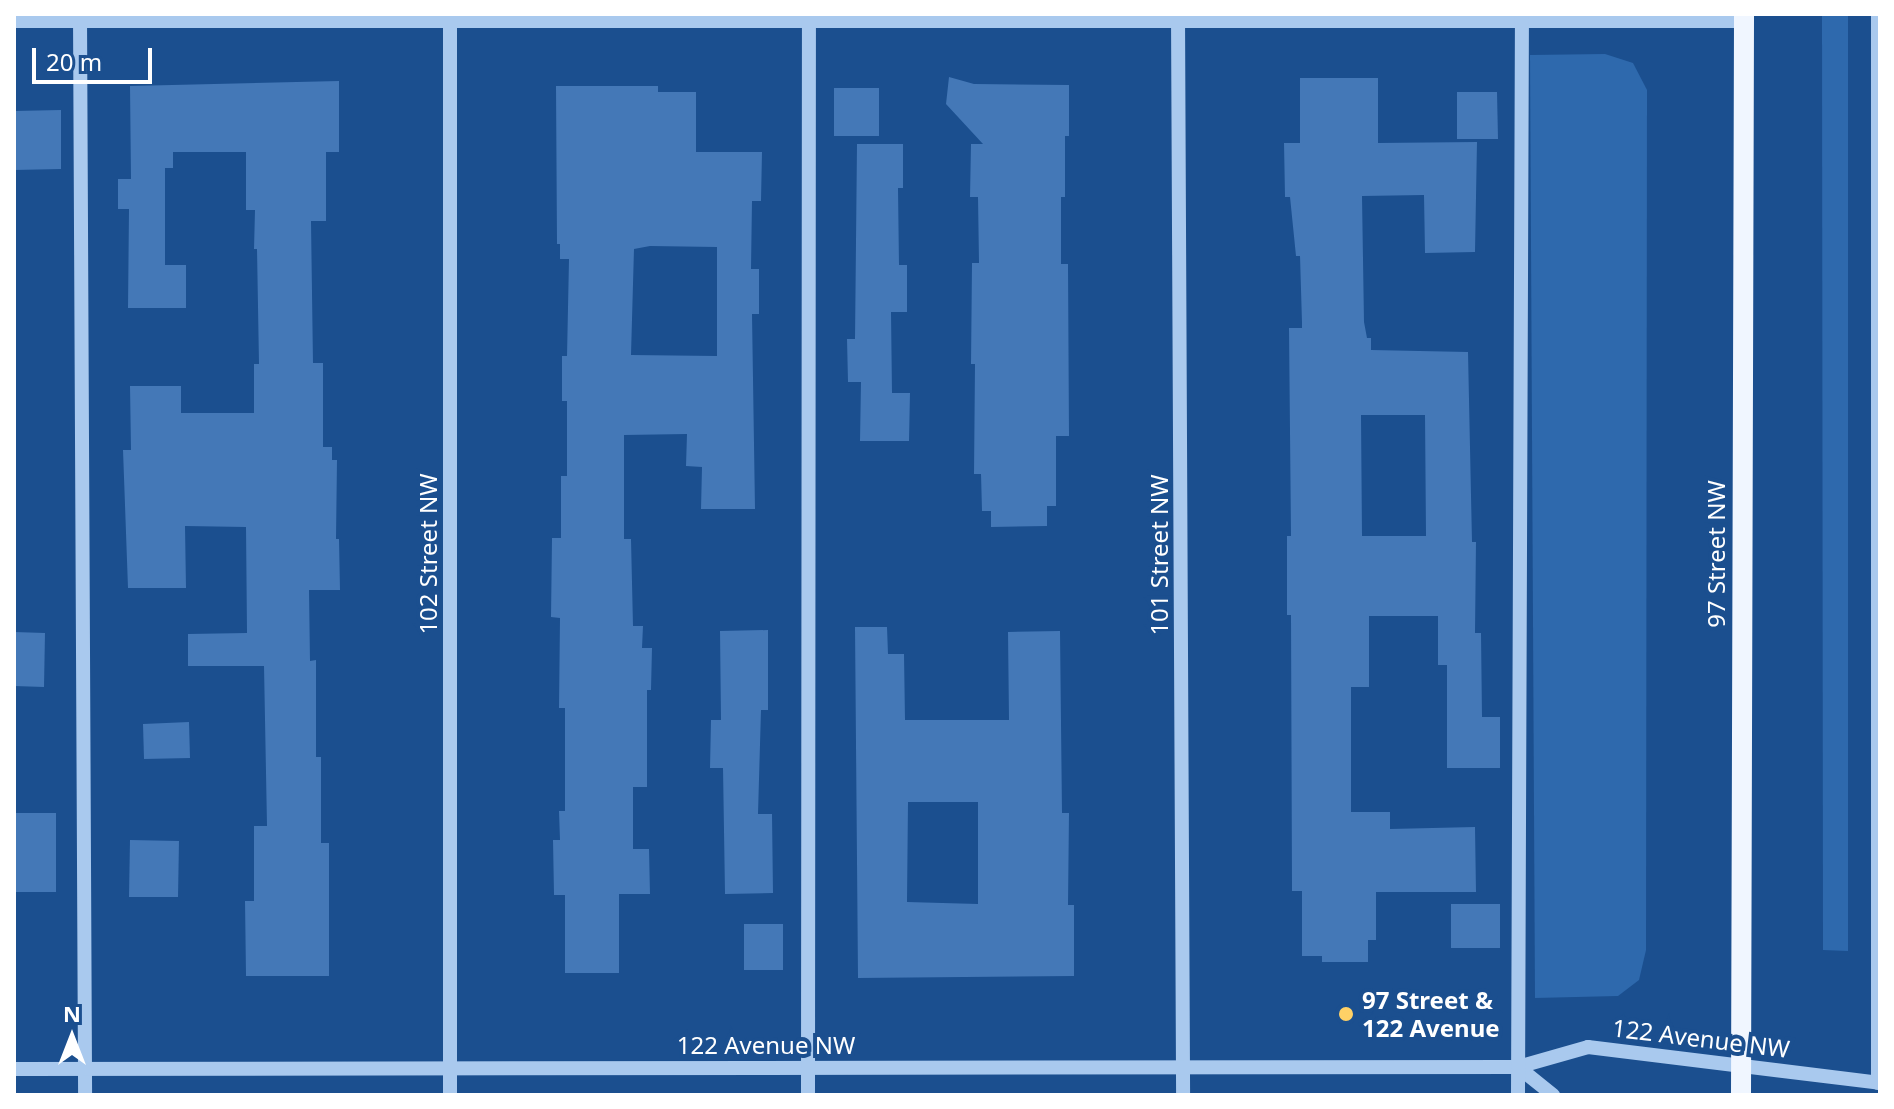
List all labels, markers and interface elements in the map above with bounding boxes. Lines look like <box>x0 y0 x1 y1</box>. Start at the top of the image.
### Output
scale bar <box>36 32 156 82</box>
text: 20 m <box>46 45 102 78</box>
street label: 102 Street NW <box>414 473 442 635</box>
street label: 101 Street NW <box>1145 474 1173 636</box>
street label: 97 Street NW <box>1702 480 1730 628</box>
place label: 97 Street & 122 Avenue <box>1362 986 1500 1042</box>
north arrow <box>32 997 112 1077</box>
text: N <box>63 998 81 1028</box>
marker: 97 Street & 122 Avenue <box>1337 1005 1355 1023</box>
street label: 122 Avenue NW <box>1611 1013 1791 1063</box>
street label: 122 Avenue NW <box>677 1031 855 1059</box>

